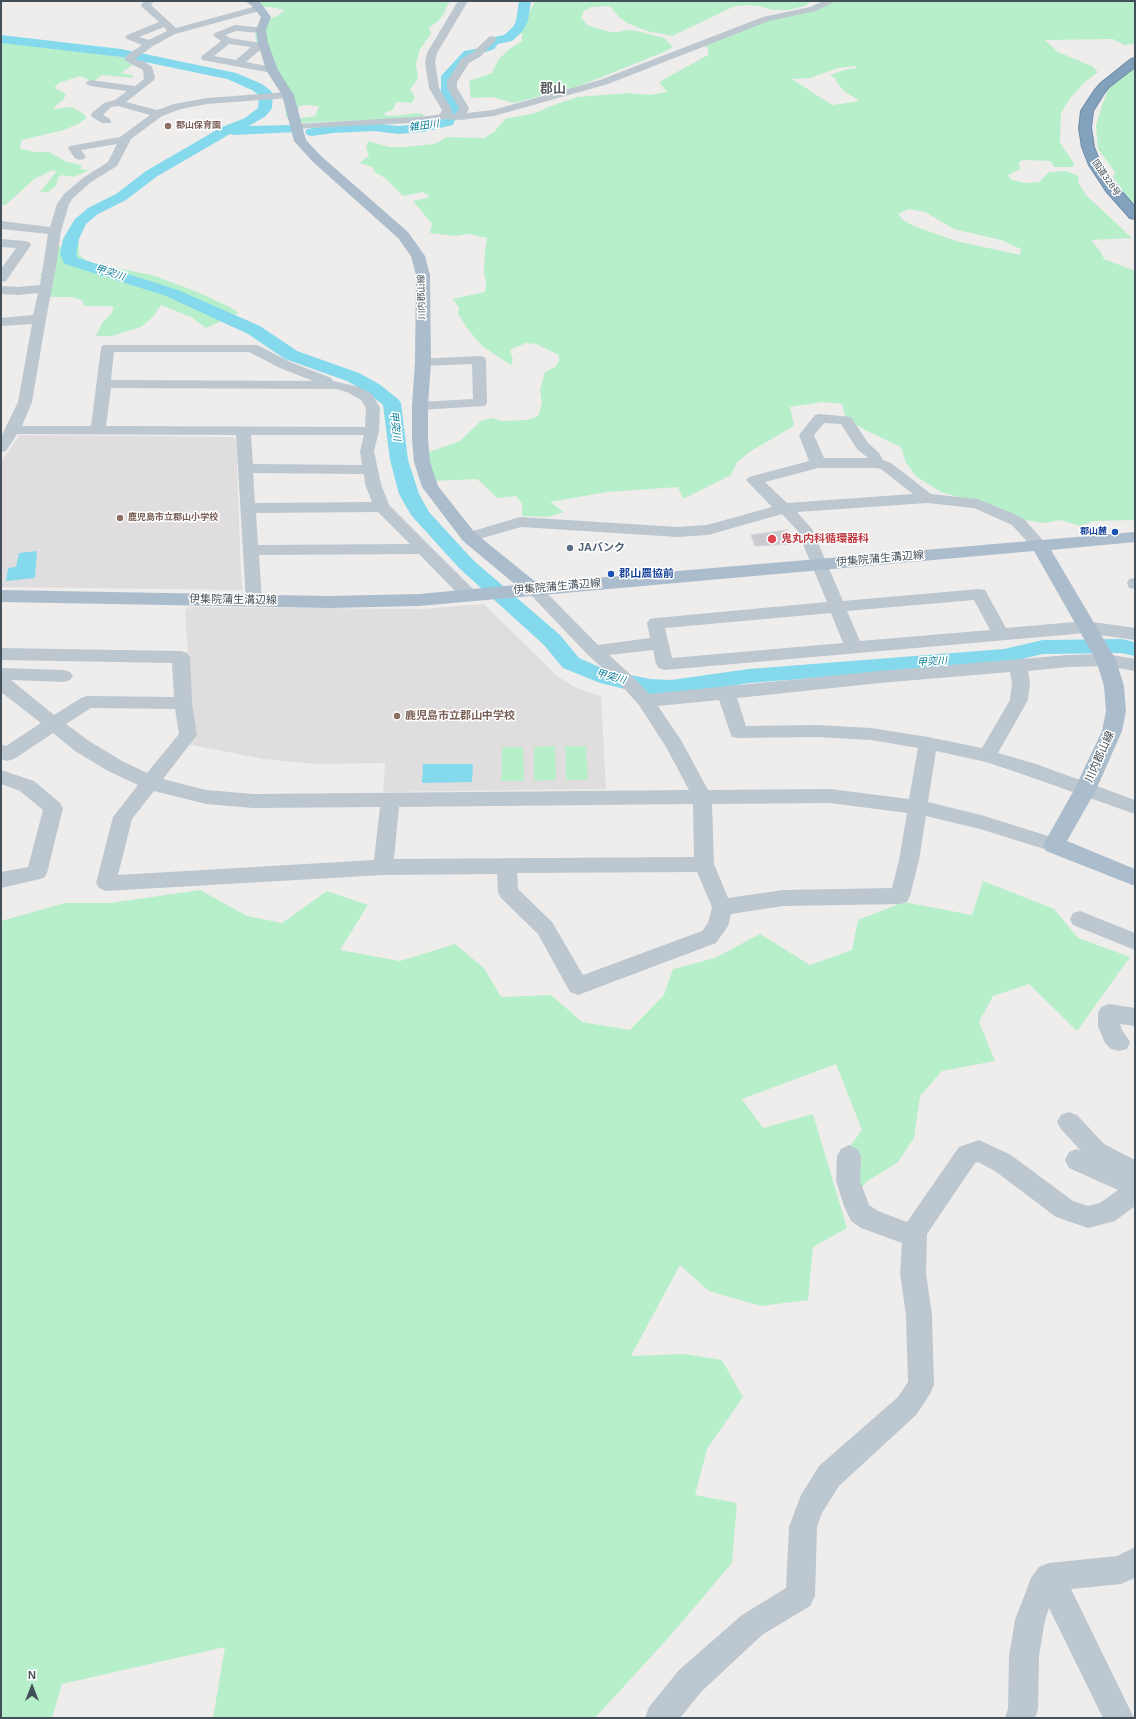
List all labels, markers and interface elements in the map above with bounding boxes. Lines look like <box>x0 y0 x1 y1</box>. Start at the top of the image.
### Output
district label: 郡山 <box>540 81 566 97</box>
water label: 雑田川 <box>408 118 440 134</box>
marker: 郡山保育園 <box>163 121 173 131</box>
place label: 郡山保育園 <box>176 121 221 131</box>
street label: 国道328号 <box>1090 158 1122 198</box>
water label: 甲突川 <box>94 263 126 283</box>
street label: 川内郡山線 <box>416 274 428 320</box>
water label: 甲突川 <box>387 410 403 442</box>
marker: 鹿児島市立郡山小学校 <box>115 513 125 523</box>
place label: 鹿児島市立郡山小学校 <box>128 513 218 523</box>
place label: 郡山麓 <box>1080 527 1107 537</box>
marker: 郡山麓 <box>1110 527 1120 537</box>
place label: 鬼丸内科循環器科 <box>781 532 869 546</box>
marker: 鬼丸内科循環器科 <box>766 533 778 545</box>
place label: JAバンク <box>578 541 625 555</box>
marker: JAバンク <box>565 543 575 553</box>
street label: 伊集院蒲生溝辺線 <box>836 549 924 569</box>
place label: 郡山農協前 <box>619 567 674 581</box>
marker: 郡山農協前 <box>606 569 616 579</box>
street label: 伊集院蒲生溝辺線 <box>513 577 601 597</box>
street label: 伊集院蒲生溝辺線 <box>189 593 277 607</box>
water label: 甲突川 <box>917 655 947 669</box>
water label: 甲突川 <box>595 667 627 687</box>
place label: 鹿児島市立郡山中学校 <box>405 709 515 723</box>
marker: 鹿児島市立郡山中学校 <box>392 711 402 721</box>
street label: 川内郡山線 <box>1083 729 1117 785</box>
north arrow <box>12 1667 52 1707</box>
text: N <box>28 1669 36 1681</box>

